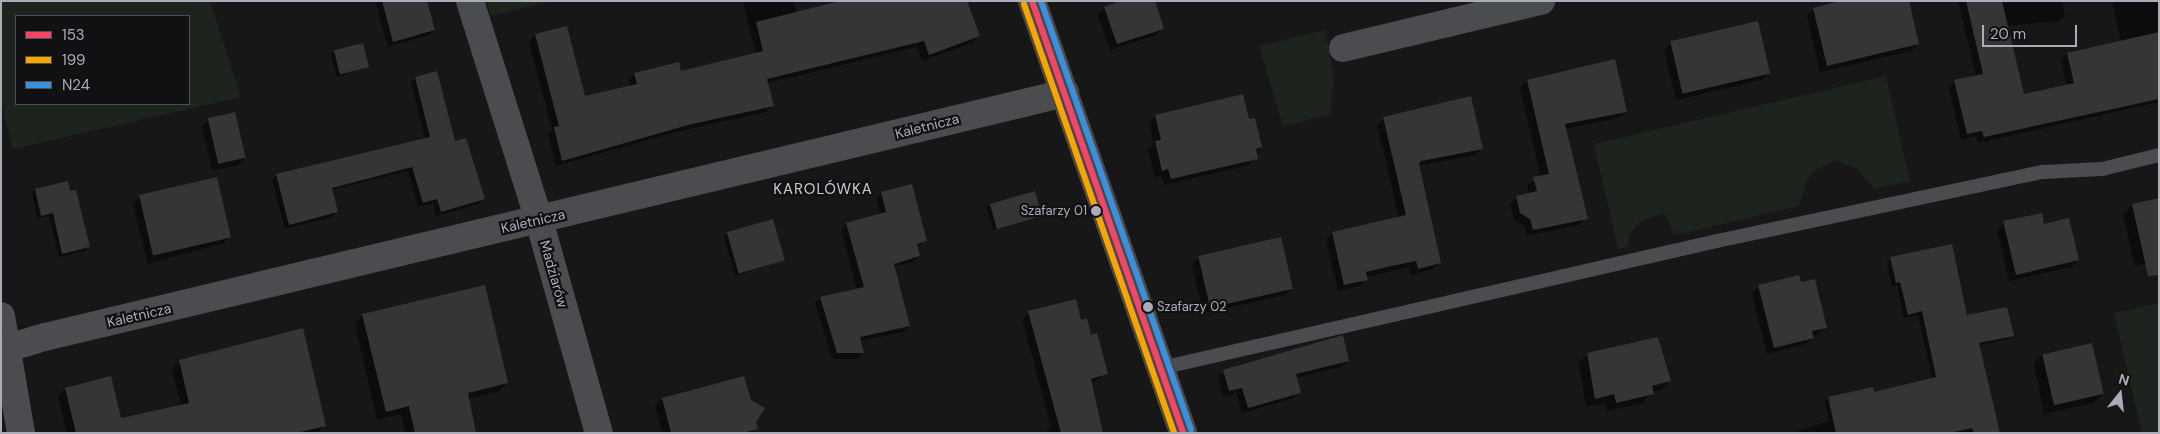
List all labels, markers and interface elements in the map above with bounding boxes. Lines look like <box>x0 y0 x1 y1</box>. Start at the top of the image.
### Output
legend <box>15 15 190 105</box>
scale bar <box>1985 15 2080 47</box>
text: 20 m <box>1990 24 2026 44</box>
text: 153 <box>62 25 85 45</box>
text: 199 <box>62 50 86 70</box>
text: N24 <box>62 75 90 95</box>
street label: Kaletnicza <box>893 110 961 142</box>
district label: KAROLÓWKA <box>772 181 874 199</box>
place label: Szafarzy 01 <box>1021 203 1087 219</box>
street label: Kaletnicza <box>499 205 567 237</box>
marker: Szafarzy 01 <box>1091 206 1101 216</box>
street label: Madziarów <box>536 238 572 310</box>
street label: Kaletnicza <box>105 299 173 331</box>
place label: Szafarzy 02 <box>1157 299 1226 315</box>
marker: Szafarzy 02 <box>1143 302 1153 312</box>
north arrow <box>2095 369 2145 419</box>
text: N <box>2117 370 2132 390</box>

